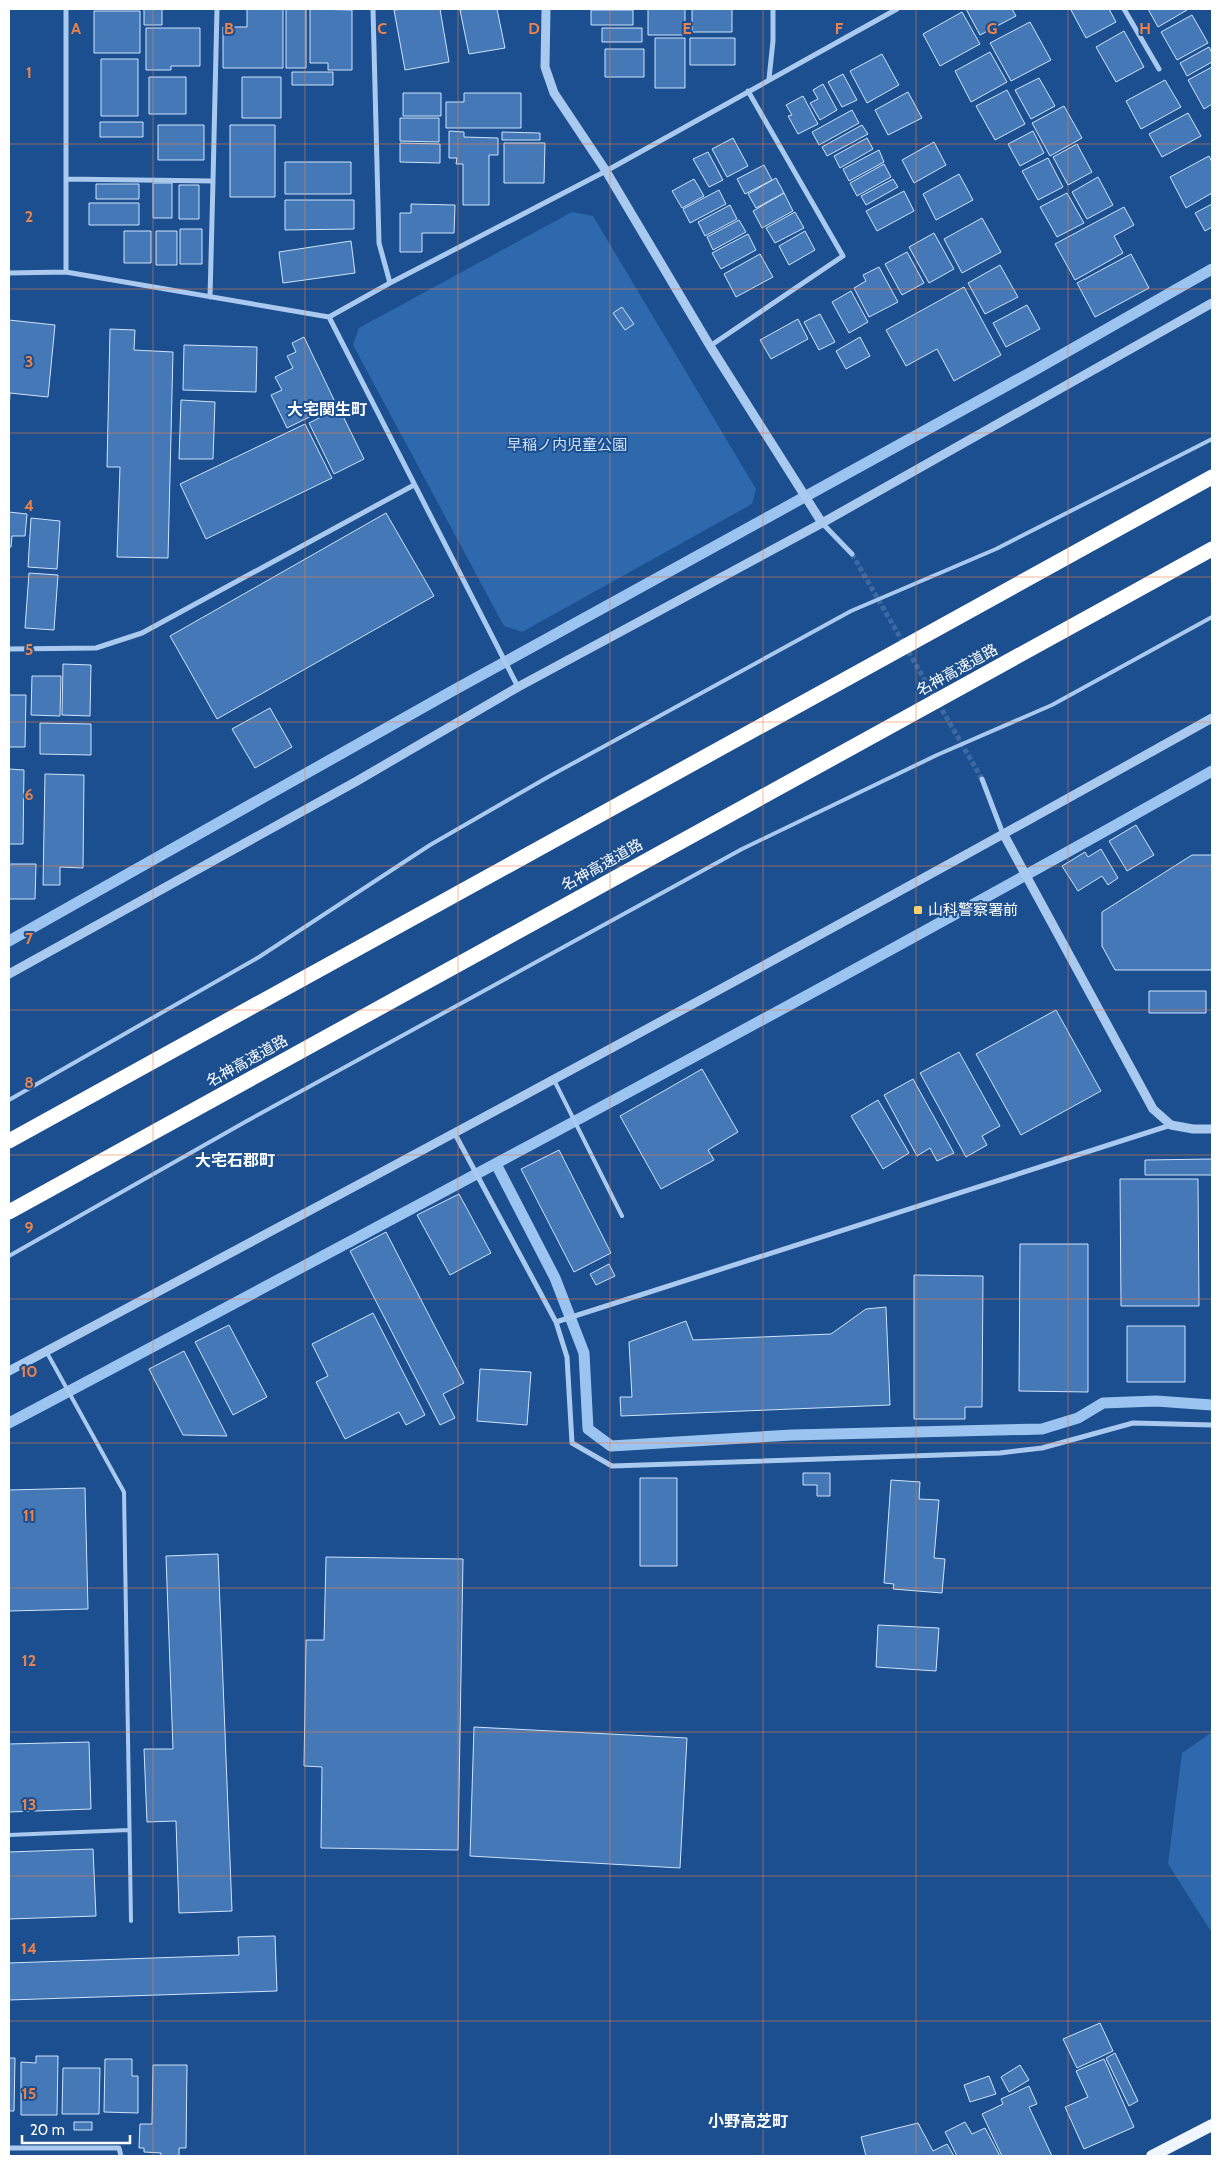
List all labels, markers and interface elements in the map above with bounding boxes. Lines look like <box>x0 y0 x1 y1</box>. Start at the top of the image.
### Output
text: A <box>71 19 81 38</box>
text: B <box>224 19 234 38</box>
text: C <box>377 19 387 38</box>
text: D <box>528 19 540 38</box>
text: E <box>682 19 692 38</box>
text: F <box>835 19 844 38</box>
text: G <box>987 19 997 38</box>
text: H <box>1139 19 1151 38</box>
text: 1 <box>26 63 32 82</box>
text: 2 <box>25 207 33 226</box>
text: 3 <box>25 352 33 371</box>
district label: 大宅関生町 <box>287 400 367 419</box>
park label: 早稲ノ内児童公園 <box>507 436 627 454</box>
text: 4 <box>24 496 34 515</box>
text: 5 <box>25 640 33 659</box>
street label: 名神高速道路 <box>913 640 1001 700</box>
text: 6 <box>25 785 34 804</box>
street label: 名神高速道路 <box>558 835 646 895</box>
place label: 山科警察署前 <box>928 901 1018 919</box>
marker: 山科警察署前 <box>912 904 924 916</box>
text: 7 <box>25 929 34 948</box>
street label: 名神高速道路 <box>203 1031 291 1091</box>
text: 8 <box>24 1073 34 1092</box>
district label: 大宅石郡町 <box>195 1151 275 1170</box>
text: 9 <box>25 1218 34 1237</box>
text: 10 <box>20 1362 38 1381</box>
text: 11 <box>23 1506 35 1525</box>
text: 12 <box>22 1651 36 1670</box>
text: 13 <box>22 1795 36 1814</box>
text: 14 <box>21 1939 37 1958</box>
text: 15 <box>22 2084 36 2103</box>
scale bar <box>22 2112 130 2144</box>
district label: 小野高芝町 <box>708 2112 788 2131</box>
text: 20 m <box>30 2121 65 2139</box>

